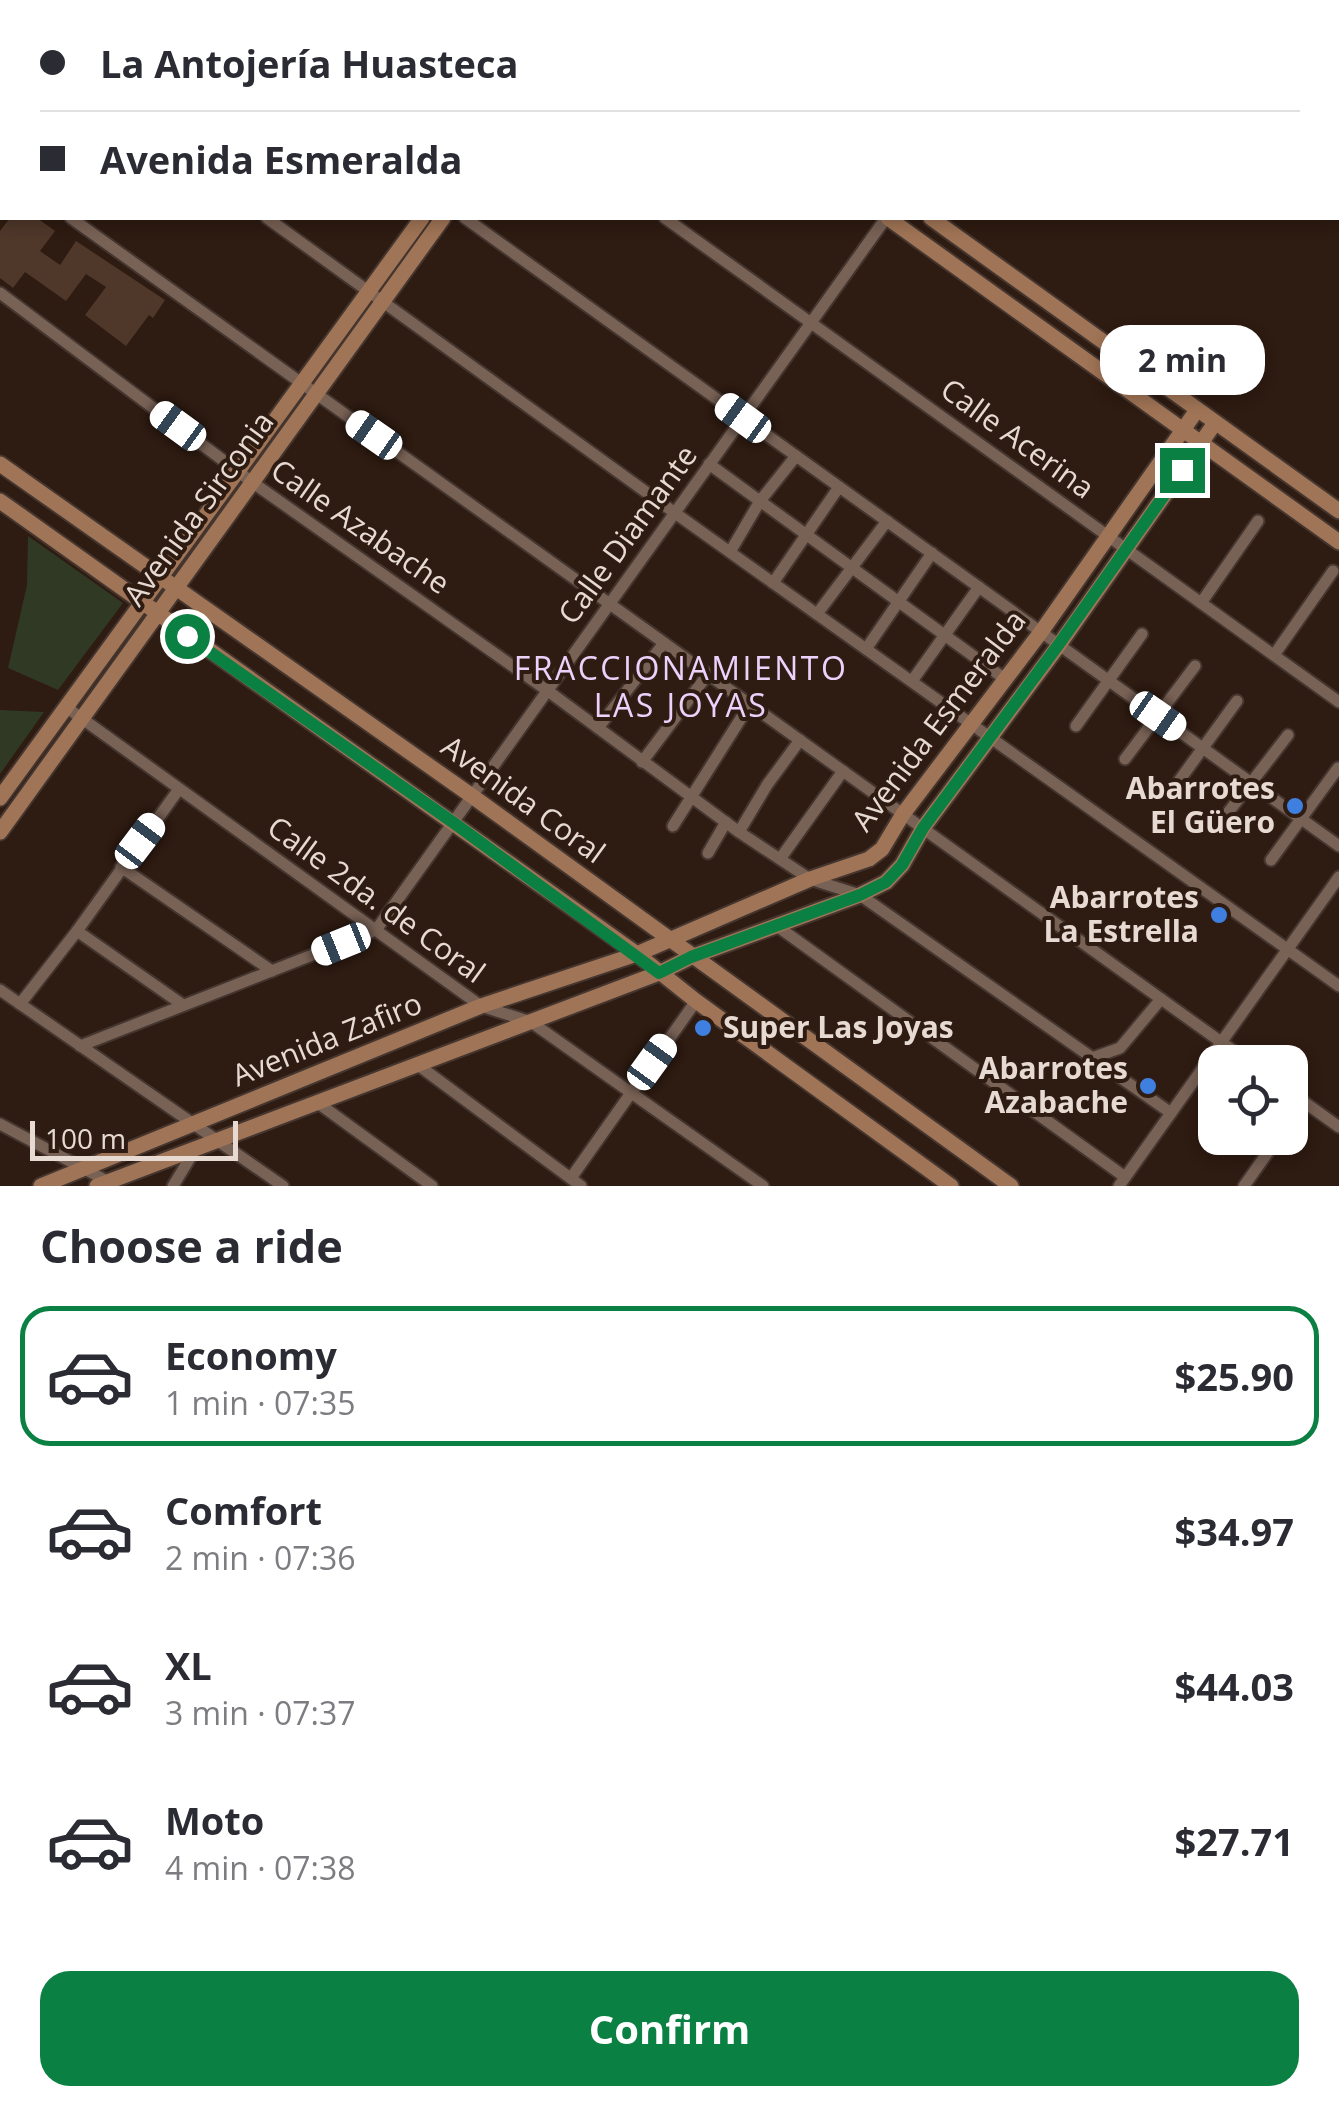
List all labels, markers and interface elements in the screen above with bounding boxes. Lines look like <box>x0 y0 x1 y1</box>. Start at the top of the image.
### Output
text: La Antojería Huasteca <box>100 37 519 89</box>
text: Avenida Esmeralda <box>100 133 462 185</box>
callout: 2 min <box>1100 325 1264 395</box>
text: 2 min <box>1138 338 1227 381</box>
street label: Calle Acerina <box>933 368 1103 507</box>
car <box>710 388 776 448</box>
car <box>145 396 211 456</box>
street label: Avenida Sirconia <box>113 403 282 614</box>
car <box>341 406 407 464</box>
street label: Calle Diamante <box>548 436 706 632</box>
route end <box>1160 448 1205 493</box>
street label: Calle Azabache <box>263 449 459 603</box>
street label: Avenida Esmeralda <box>841 601 1034 839</box>
route start <box>165 614 210 659</box>
district label: FRACCIONAMIENTO LAS JOYAS <box>514 646 848 726</box>
car <box>1125 687 1191 745</box>
street label: Avenida Coral <box>434 725 614 872</box>
place label: Abarrotes El Güero <box>1126 767 1275 842</box>
marker: Abarrotes El Güero <box>1284 795 1306 817</box>
street label: Calle 2da. de Coral <box>260 806 494 992</box>
car <box>110 808 170 874</box>
place label: Abarrotes La Estrella <box>1044 876 1199 951</box>
marker: Abarrotes La Estrella <box>1208 904 1230 926</box>
car <box>308 919 374 969</box>
street label: Avenida Zafiro <box>225 982 427 1095</box>
place label: Super Las Joyas <box>723 1006 954 1047</box>
marker: Super Las Joyas <box>692 1017 714 1039</box>
car <box>622 1029 682 1095</box>
map controls <box>1198 1045 1308 1155</box>
button: locate <box>1198 1045 1308 1155</box>
place label: Abarrotes Azabache <box>979 1047 1128 1122</box>
marker: Abarrotes Azabache <box>1137 1075 1159 1097</box>
scale bar <box>30 1116 238 1160</box>
text: 100 m <box>45 1119 126 1157</box>
text: Choose a ride <box>40 1215 343 1276</box>
text: Economy <box>165 1329 337 1381</box>
icon: car <box>45 1331 135 1421</box>
text: $25.90 <box>1175 1350 1294 1402</box>
text: 1 min · 07:35 <box>165 1381 356 1424</box>
text: Comfort <box>165 1484 322 1536</box>
icon: car <box>45 1486 135 1576</box>
text: $34.97 <box>1175 1505 1294 1557</box>
text: 2 min · 07:36 <box>165 1536 356 1579</box>
text: XL <box>165 1639 212 1691</box>
icon: car <box>45 1641 135 1731</box>
text: $44.03 <box>1175 1660 1294 1712</box>
text: 3 min · 07:37 <box>165 1691 356 1734</box>
text: Moto <box>165 1794 264 1846</box>
icon: car <box>45 1796 135 1886</box>
text: $27.71 <box>1175 1815 1294 1867</box>
text: 4 min · 07:38 <box>165 1846 356 1889</box>
button: Confirm <box>40 1971 1299 2086</box>

